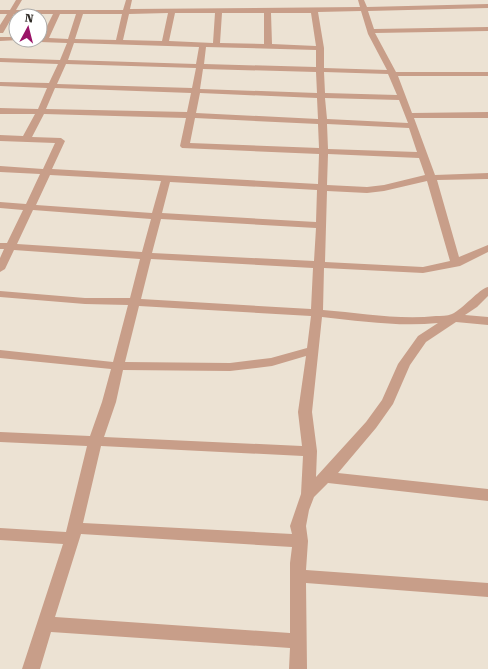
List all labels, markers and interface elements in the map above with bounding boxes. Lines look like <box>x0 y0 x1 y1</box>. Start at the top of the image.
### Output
north arrow <box>8 8 48 48</box>
text: N <box>24 12 35 26</box>

